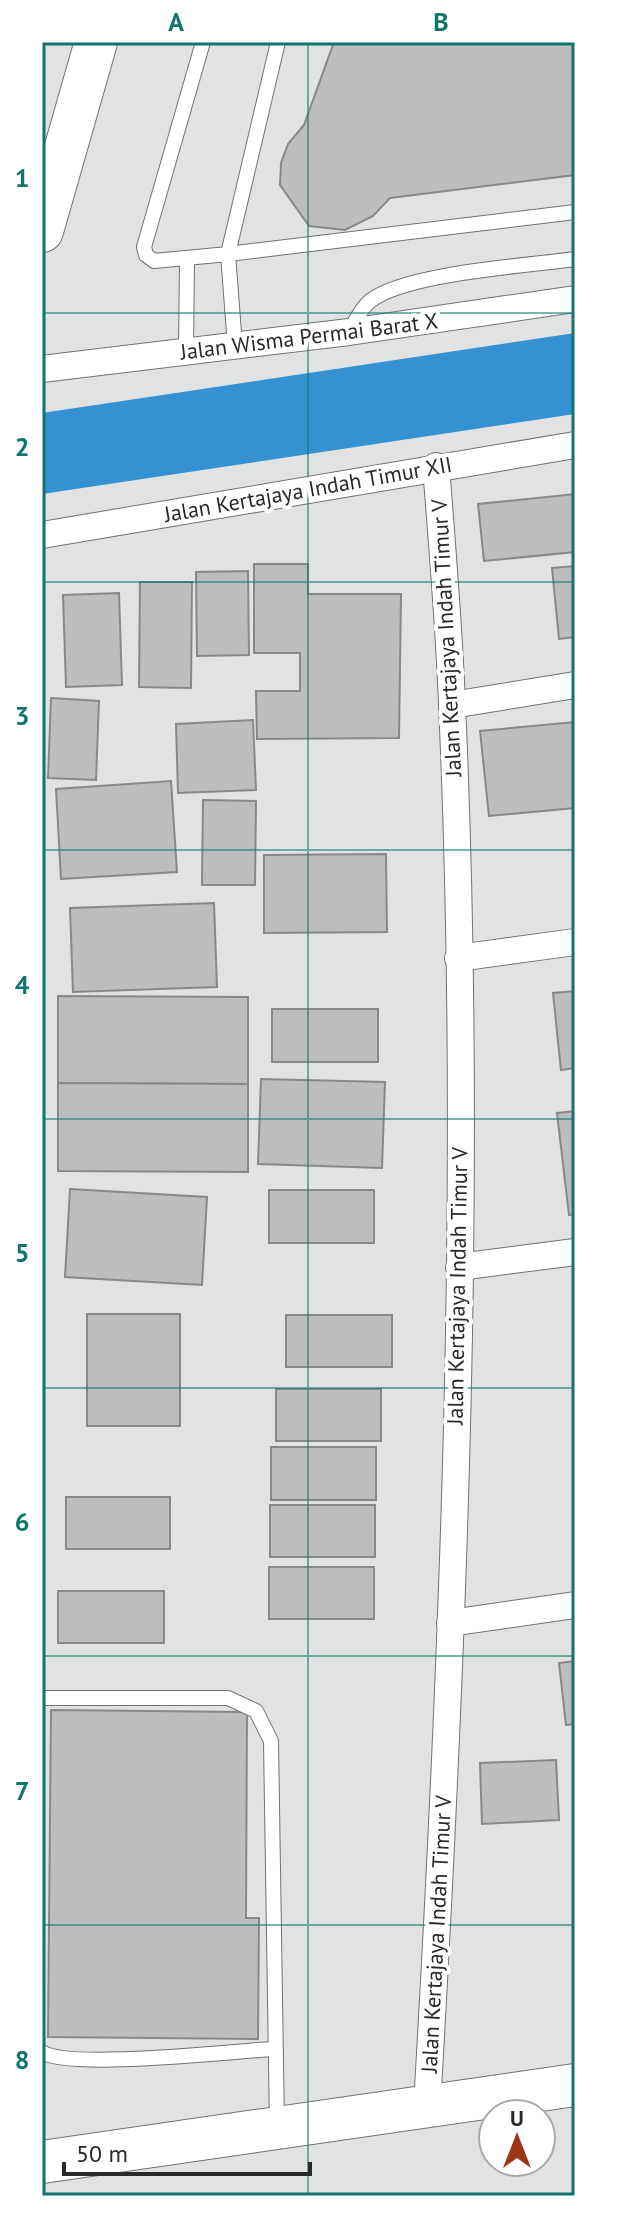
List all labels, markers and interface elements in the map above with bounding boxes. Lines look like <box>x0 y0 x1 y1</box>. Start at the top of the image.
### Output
text: A <box>168 5 184 38</box>
text: B <box>433 5 449 38</box>
text: 1 <box>15 161 29 194</box>
street label: Jalan Wisma Permai Barat X <box>178 306 439 366</box>
text: 2 <box>15 430 29 463</box>
street label: Jalan Kertajaya Indah Timur XII <box>161 450 454 528</box>
street label: Jalan Kertajaya Indah Timur V <box>425 498 467 778</box>
text: 3 <box>15 699 29 732</box>
text: 4 <box>15 968 30 1001</box>
street label: Jalan Kertajaya Indah Timur V <box>441 1146 473 1426</box>
text: 5 <box>15 1236 29 1269</box>
text: 6 <box>15 1505 29 1538</box>
text: 7 <box>15 1774 29 1807</box>
street label: Jalan Kertajaya Indah Timur V <box>415 1794 457 2074</box>
text: 8 <box>15 2043 29 2076</box>
north arrow <box>477 2098 557 2178</box>
text: U <box>510 2104 524 2132</box>
scale bar <box>64 2126 310 2176</box>
text: 50 m <box>76 2138 128 2169</box>

